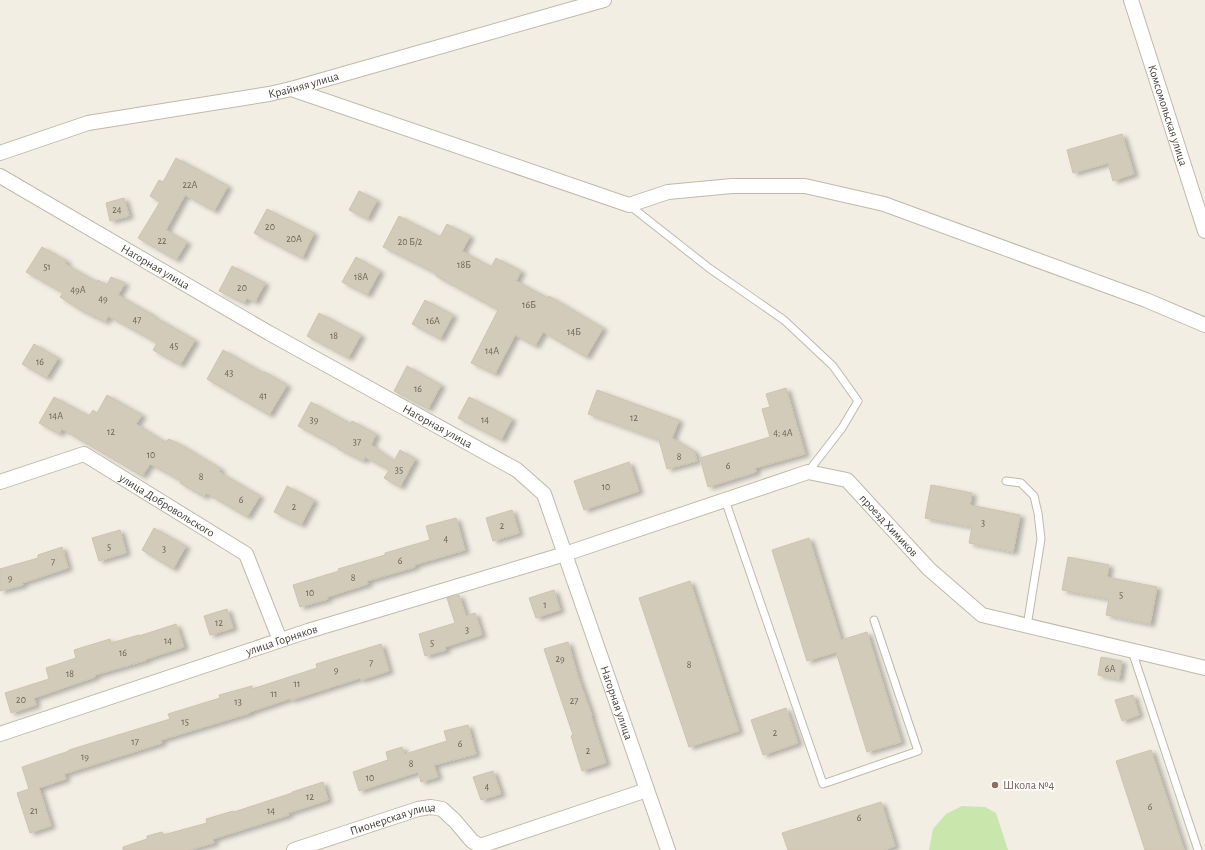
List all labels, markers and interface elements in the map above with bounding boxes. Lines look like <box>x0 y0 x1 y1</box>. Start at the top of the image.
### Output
street label: Комсомольская улица <box>1146 63 1190 168</box>
street label: Крайняя улица <box>267 70 341 100</box>
house number: 22А <box>183 180 198 190</box>
house number: 24 <box>112 205 122 215</box>
house number: 20 <box>265 222 275 232</box>
house number: 20А <box>286 234 302 244</box>
house number: 22 <box>157 236 167 246</box>
house number: 20 Б/2 <box>398 237 423 247</box>
street label: Нагорная улица <box>119 242 192 292</box>
house number: 18Б <box>457 260 471 270</box>
house number: 51 <box>43 262 51 272</box>
house number: 18А <box>354 272 368 282</box>
house number: 20 <box>237 283 247 293</box>
house number: 49А <box>70 285 86 295</box>
house number: 49 <box>98 294 108 304</box>
house number: 16Б <box>522 300 536 310</box>
house number: 47 <box>133 315 141 325</box>
house number: 16А <box>426 316 440 326</box>
house number: 14Б <box>567 327 581 337</box>
house number: 18 <box>330 331 338 341</box>
house number: 45 <box>170 341 179 351</box>
house number: 14А <box>485 346 499 356</box>
house number: 16 <box>36 357 44 367</box>
house number: 43 <box>225 368 233 378</box>
house number: 16 <box>414 384 422 394</box>
house number: 41 <box>259 391 267 401</box>
street label: Нагорная улица <box>401 402 475 450</box>
house number: 14А <box>49 411 63 421</box>
house number: 12 <box>630 413 638 423</box>
house number: 39 <box>310 415 319 425</box>
house number: 14 <box>481 415 489 425</box>
house number: 12 <box>107 427 115 437</box>
house number: 4; 4А <box>773 428 793 438</box>
house number: 37 <box>353 437 361 447</box>
house number: 10 <box>147 450 155 460</box>
house number: 8 <box>677 452 682 462</box>
house number: 6 <box>726 461 731 471</box>
house number: 35 <box>395 465 403 475</box>
street label: улица Добровольского <box>116 471 217 539</box>
house number: 8 <box>199 472 204 482</box>
house number: 10 <box>602 482 610 492</box>
street label: проезд Химиков <box>857 492 921 559</box>
house number: 6 <box>239 495 244 505</box>
house number: 2 <box>292 502 297 512</box>
house number: 3 <box>981 518 985 528</box>
house number: 2 <box>500 521 505 531</box>
house number: 4 <box>444 534 449 544</box>
house number: 5 <box>107 542 111 552</box>
house number: 3 <box>162 544 166 554</box>
house number: 6 <box>398 556 403 566</box>
house number: 7 <box>51 557 55 567</box>
house number: 9 <box>8 573 13 583</box>
house number: 8 <box>351 573 356 583</box>
house number: 10 <box>306 588 314 598</box>
house number: 5 <box>1119 590 1123 600</box>
house number: 1 <box>543 600 547 610</box>
house number: 12 <box>215 618 223 628</box>
street label: улица Горняков <box>243 622 319 659</box>
house number: 3 <box>465 625 469 635</box>
house number: 14 <box>164 636 172 646</box>
house number: 5 <box>430 638 434 648</box>
house number: 16 <box>119 648 127 658</box>
house number: 29 <box>555 654 565 664</box>
house number: 7 <box>369 658 373 668</box>
house number: 8 <box>687 660 692 670</box>
street label: Нагорная улица <box>598 664 635 742</box>
house number: 6А <box>1105 664 1115 674</box>
house number: 9 <box>334 665 339 675</box>
house number: 18 <box>66 669 74 679</box>
house number: 11 <box>294 679 300 689</box>
house number: 11 <box>271 689 277 699</box>
house number: 20 <box>16 695 26 705</box>
house number: 27 <box>570 696 578 706</box>
house number: 13 <box>234 697 242 707</box>
house number: 15 <box>181 717 189 727</box>
house number: 2 <box>773 728 778 738</box>
house number: 17 <box>131 737 139 747</box>
house number: 6 <box>458 739 463 749</box>
house number: 2 <box>586 746 591 756</box>
house number: 19 <box>81 752 89 762</box>
house number: 8 <box>409 759 414 769</box>
house number: 10 <box>366 773 374 783</box>
place label: Школа №4 <box>1003 779 1055 791</box>
marker: Школа №4 <box>990 780 1000 790</box>
house number: 4 <box>485 782 490 792</box>
house number: 12 <box>306 792 314 802</box>
street label: Пионерская улица <box>348 801 438 837</box>
house number: 6 <box>1148 802 1153 812</box>
house number: 21 <box>30 806 38 816</box>
house number: 14 <box>267 806 275 816</box>
house number: 6 <box>857 813 862 823</box>

